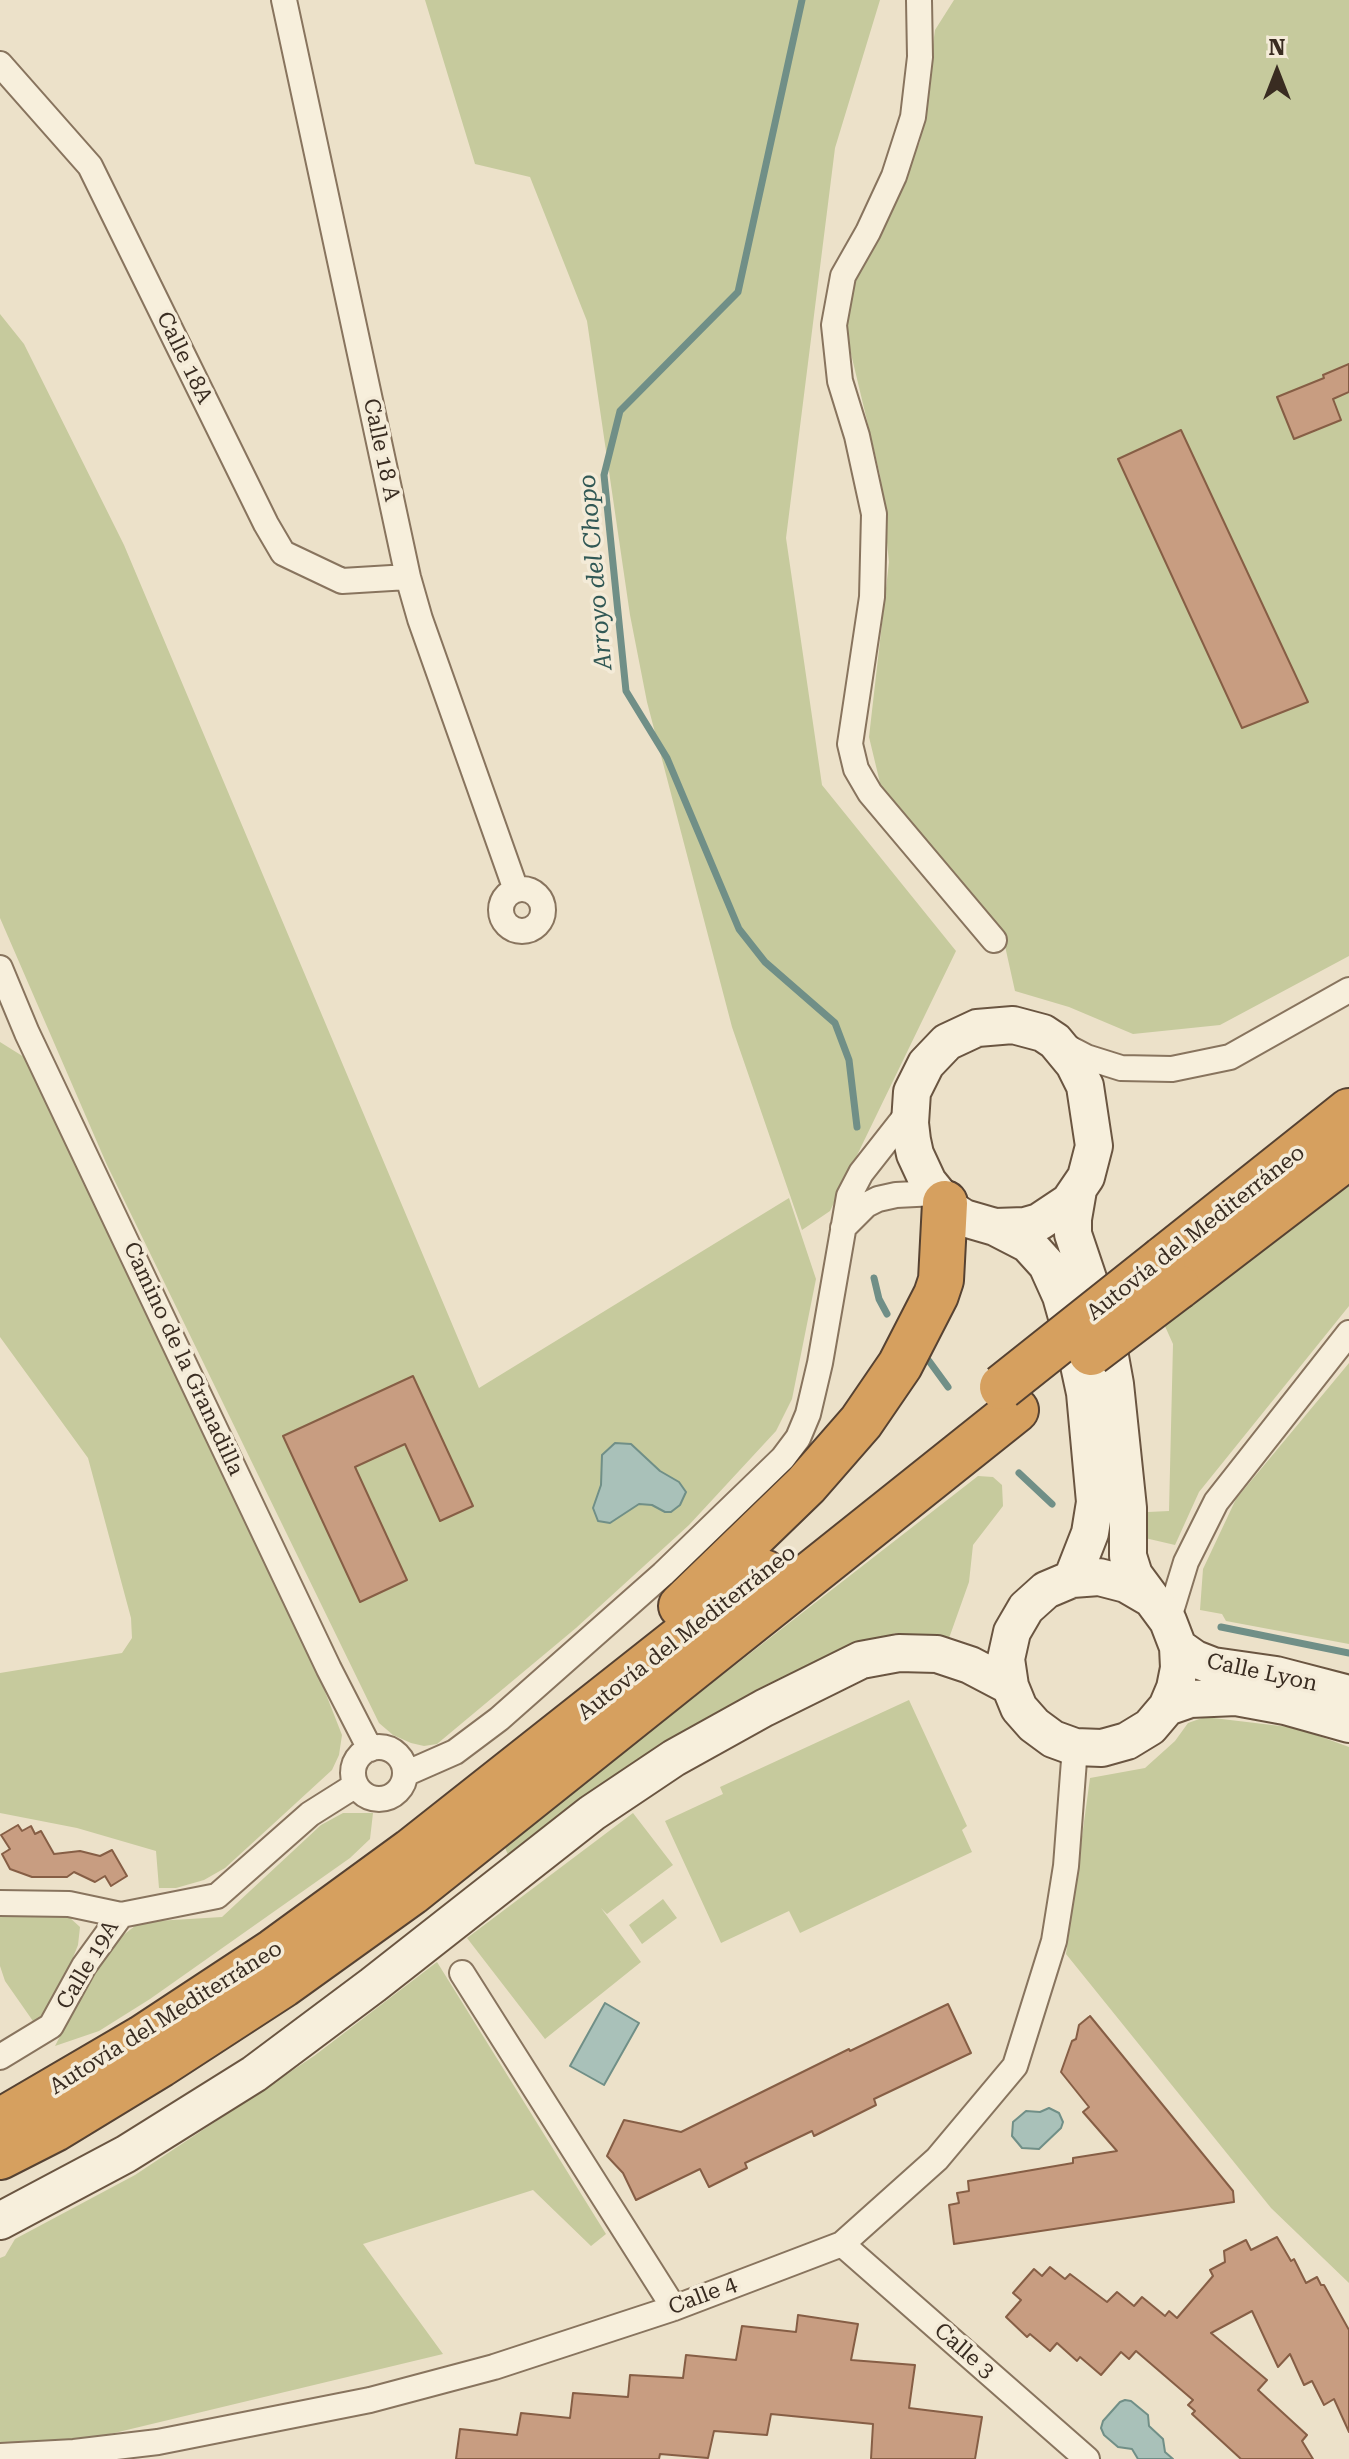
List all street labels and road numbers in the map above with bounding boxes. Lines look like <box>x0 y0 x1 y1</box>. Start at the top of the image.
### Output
street label: Calle 18A <box>150 308 218 408</box>
street label: Calle 18 A <box>357 396 405 504</box>
street label: Autovía del Mediterráneo <box>1082 1140 1310 1326</box>
street label: Camino de la Granadilla <box>117 1238 249 1480</box>
street label: Autovía del Mediterráneo <box>573 1540 801 1726</box>
street label: Calle Lyon <box>1204 1648 1320 1698</box>
street label: Calle 19A <box>51 1916 125 2014</box>
street label: Autovía del Mediterráneo <box>45 1935 287 2101</box>
street label: Calle 4 <box>665 2271 741 2321</box>
street label: Calle 3 <box>928 2318 1000 2384</box>

